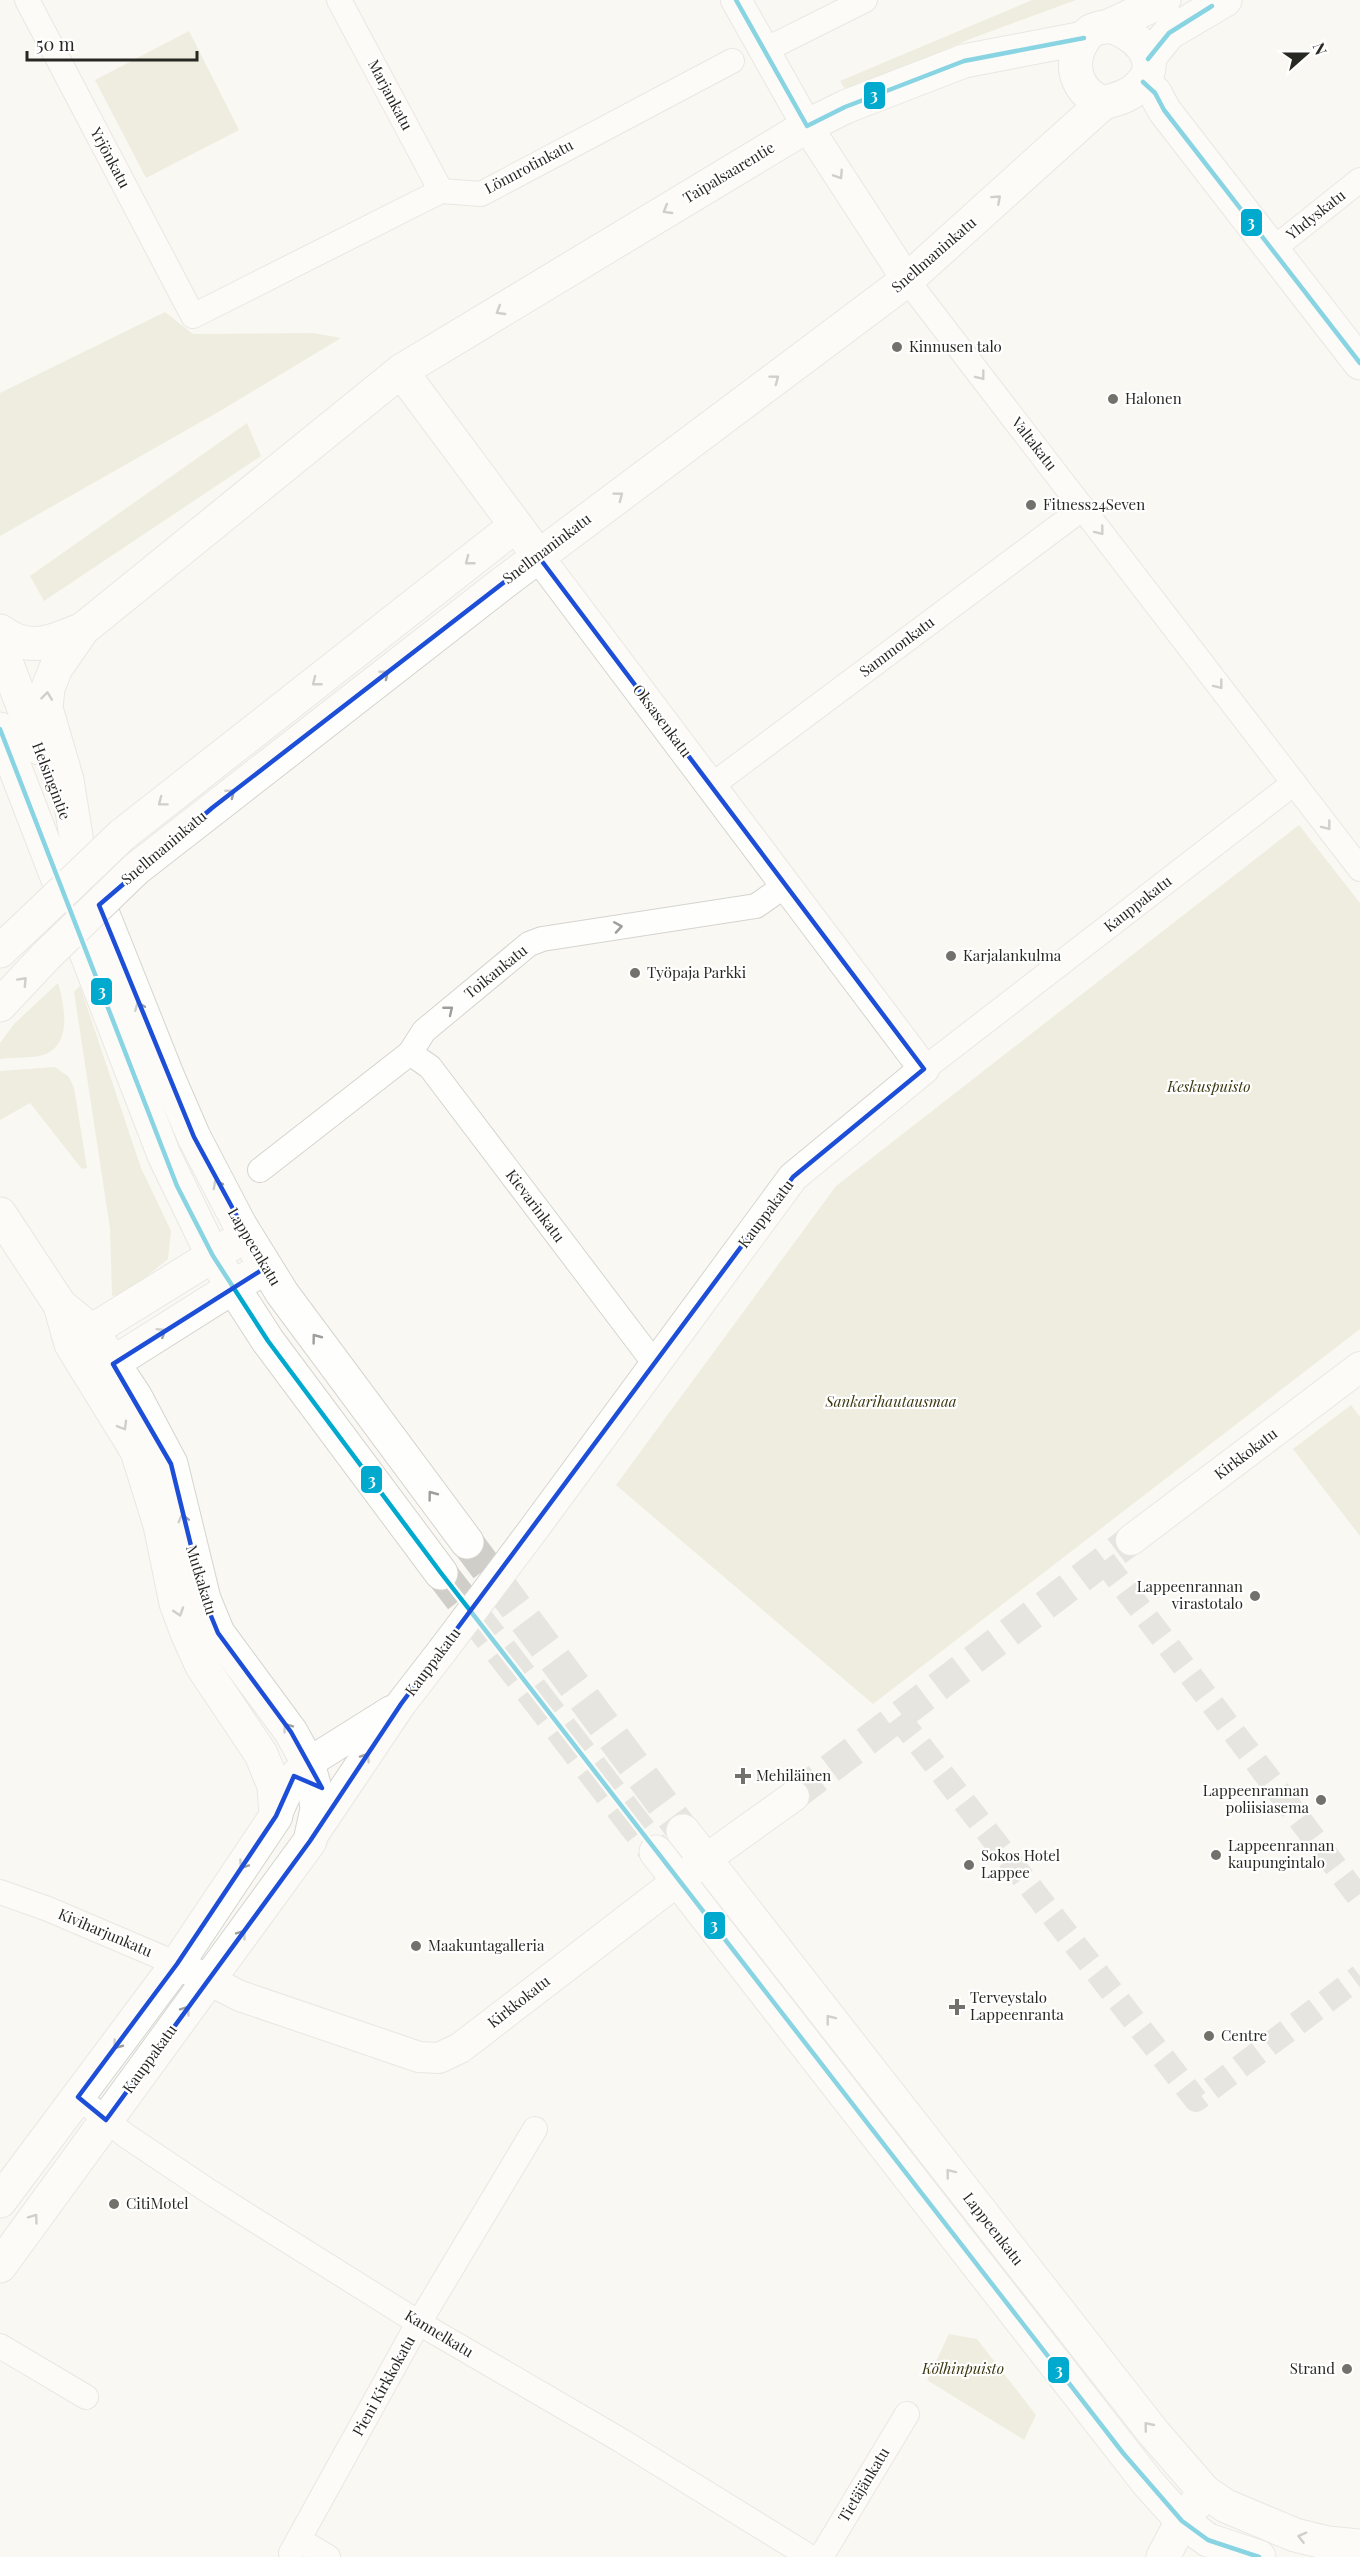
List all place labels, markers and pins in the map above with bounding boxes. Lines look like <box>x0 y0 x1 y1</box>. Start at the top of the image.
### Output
place label: Kinnusen talo <box>909 336 1002 356</box>
marker: Kinnusen talo <box>890 340 904 354</box>
place label: Halonen <box>1125 388 1182 408</box>
marker: Halonen <box>1106 392 1120 406</box>
place label: Fitness24Seven <box>1043 494 1145 514</box>
marker: Fitness24Seven <box>1024 498 1038 512</box>
place label: Karjalankulma <box>963 945 1062 965</box>
marker: Karjalankulma <box>944 949 958 963</box>
place label: Työpaja Parkki <box>647 962 747 982</box>
marker: Työpaja Parkki <box>628 966 642 980</box>
place label: Lappeenrannan virastotalo <box>1137 1576 1243 1613</box>
marker: Lappeenrannan virastotalo <box>1248 1589 1262 1603</box>
place label: Mehiläinen <box>756 1765 831 1785</box>
marker: Mehiläinen <box>734 1767 752 1785</box>
place label: Lappeenrannan poliisiasema <box>1203 1780 1310 1817</box>
marker: Lappeenrannan poliisiasema <box>1314 1793 1328 1807</box>
place label: Lappeenrannan kaupungintalo <box>1228 1835 1334 1872</box>
place label: Sokos Hotel Lappee <box>981 1845 1060 1882</box>
marker: Lappeenrannan kaupungintalo <box>1209 1848 1223 1862</box>
marker: Sokos Hotel Lappee <box>962 1858 976 1872</box>
place label: Maakuntagalleria <box>428 1935 545 1955</box>
marker: Maakuntagalleria <box>409 1939 423 1953</box>
place label: Terveystalo Lappeenranta <box>970 1987 1064 2024</box>
marker: Terveystalo Lappeenranta <box>948 1998 966 2016</box>
place label: Centre <box>1221 2025 1267 2045</box>
marker: Centre <box>1202 2029 1216 2043</box>
place label: CitiMotel <box>126 2193 189 2213</box>
marker: CitiMotel <box>107 2197 121 2211</box>
place label: Strand <box>1290 2358 1335 2378</box>
marker: Strand <box>1340 2362 1354 2376</box>

